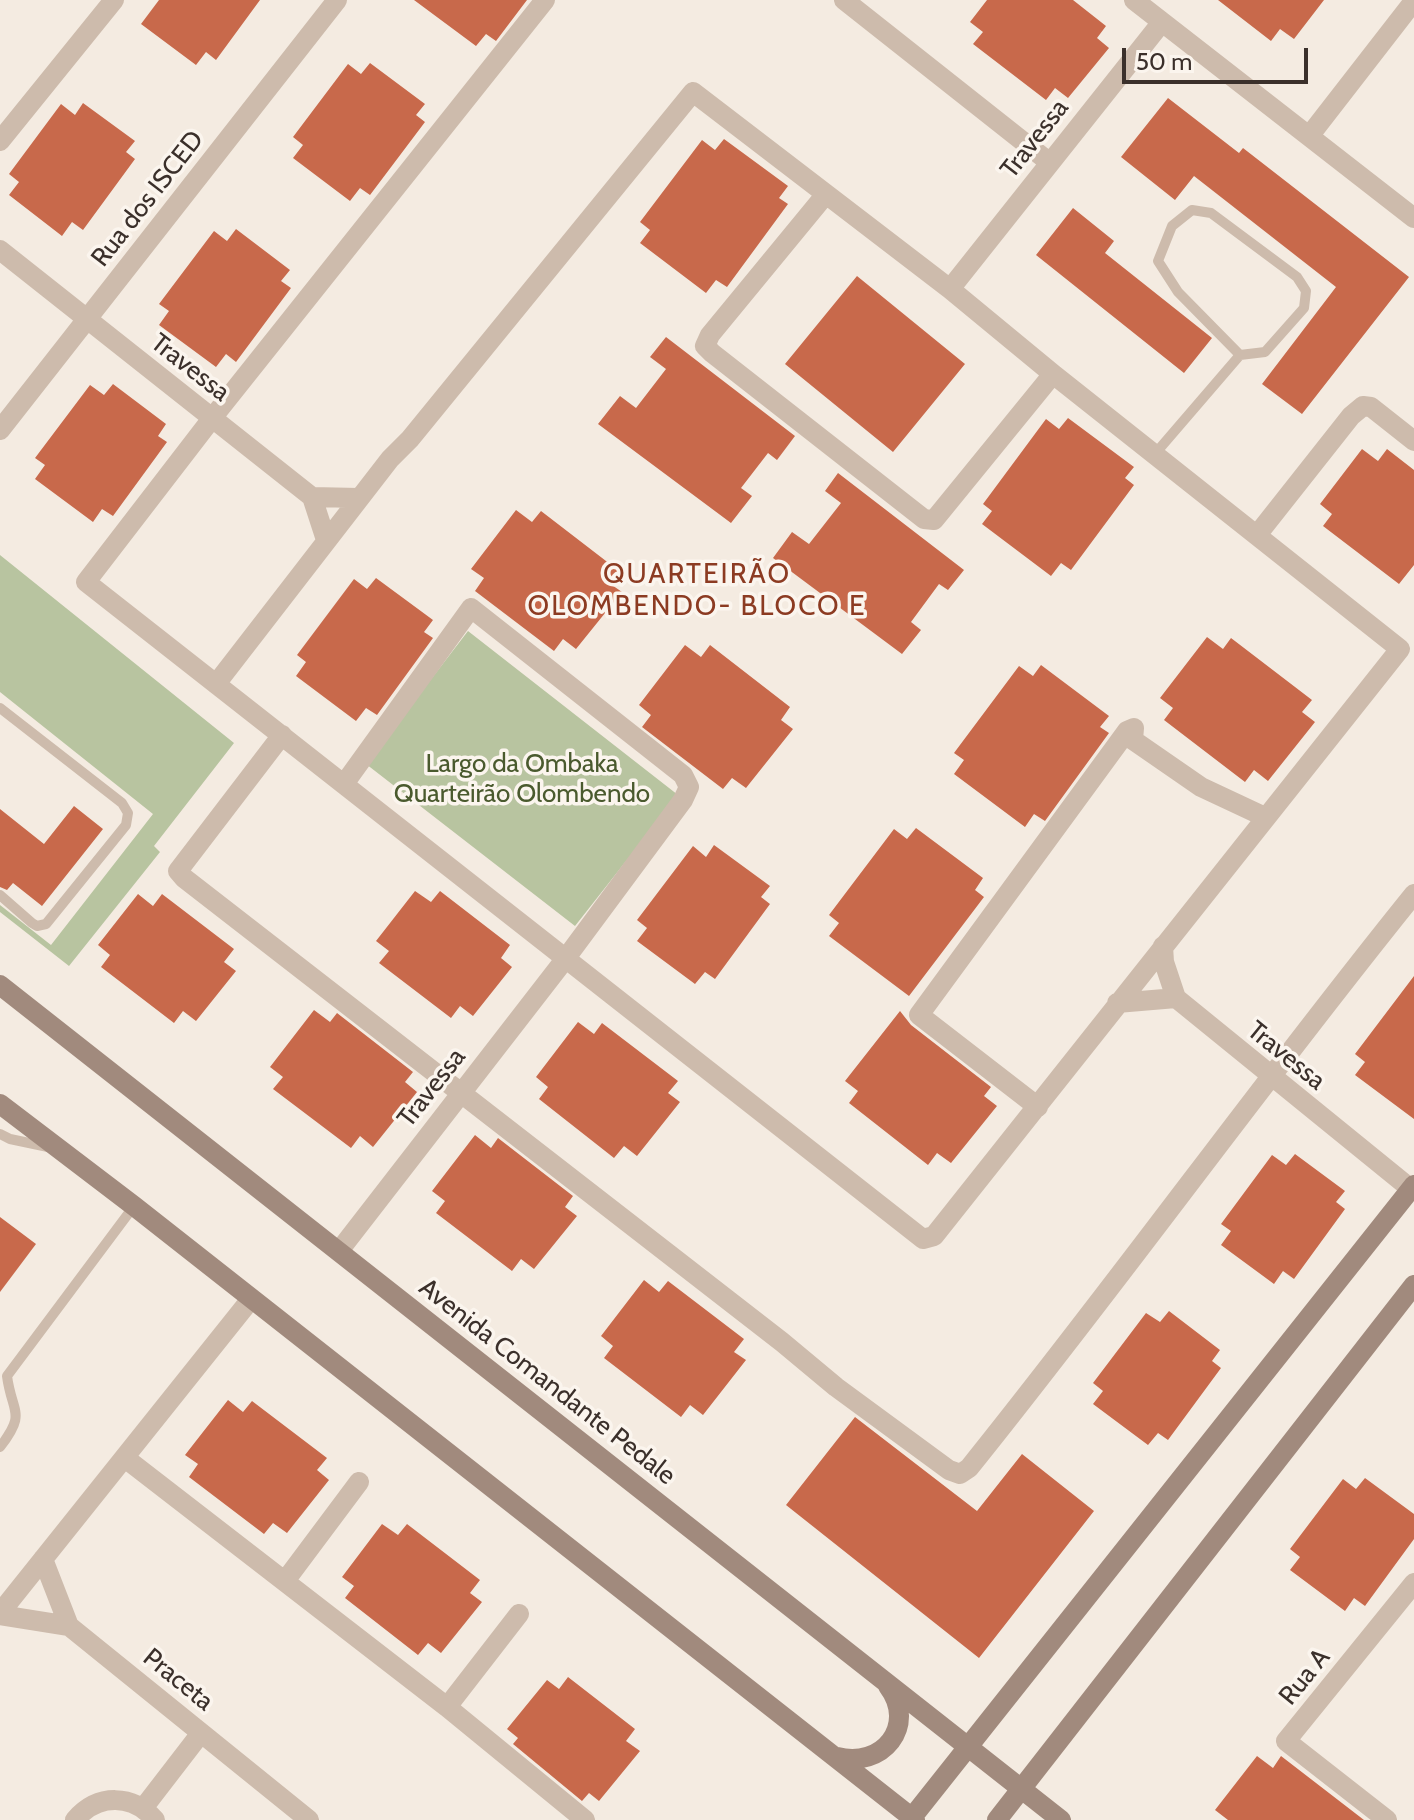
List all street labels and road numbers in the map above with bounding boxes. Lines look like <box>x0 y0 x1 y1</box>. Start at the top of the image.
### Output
street label: Travessa <box>995 93 1075 185</box>
street label: Rua dos ISCED <box>85 125 211 273</box>
street label: Travessa <box>144 328 236 408</box>
street label: Travessa <box>1241 1015 1331 1097</box>
street label: Travessa <box>392 1042 472 1134</box>
street label: Avenida Comandante Pedale <box>413 1272 681 1492</box>
street label: Praceta <box>137 1642 219 1718</box>
street label: Rua A <box>1273 1643 1337 1711</box>

